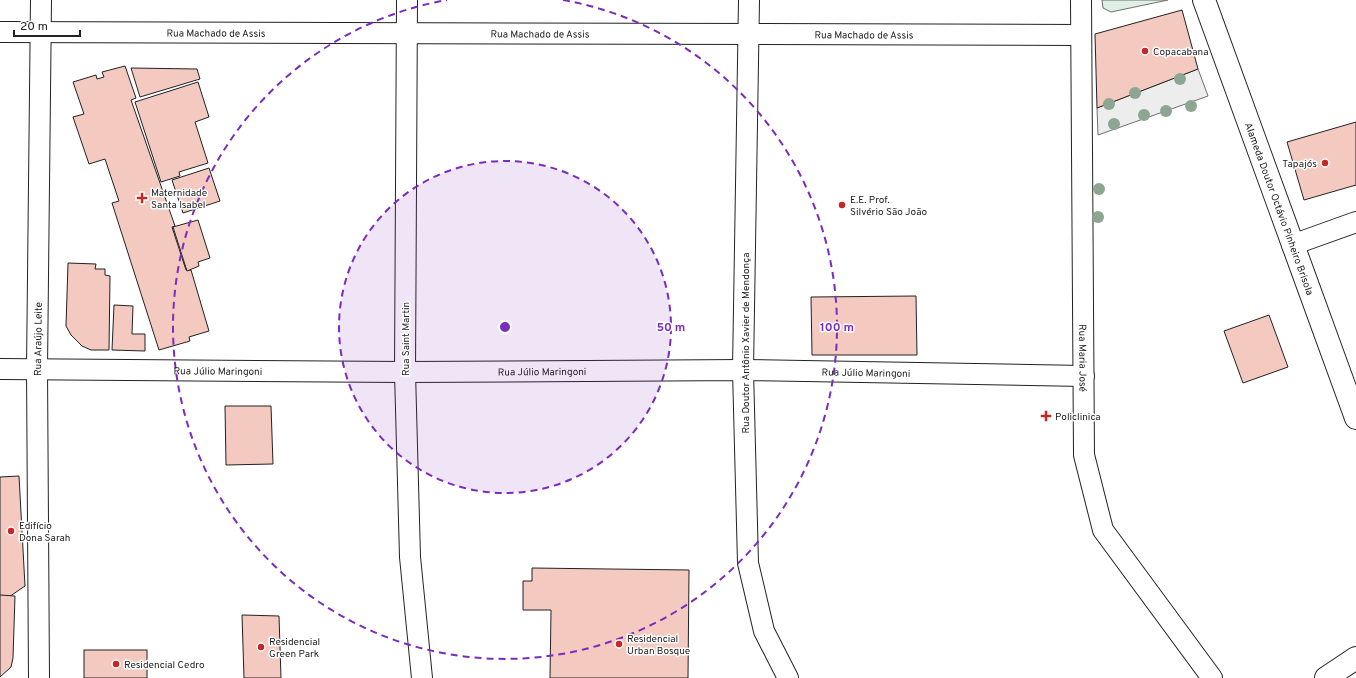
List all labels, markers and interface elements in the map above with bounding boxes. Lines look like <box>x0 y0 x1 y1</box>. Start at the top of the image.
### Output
scale bar <box>14 12 80 38</box>
text: 20 m <box>20 19 48 35</box>
street label: Rua Machado de Assis <box>166 27 266 41</box>
street label: Rua Machado de Assis <box>490 28 590 42</box>
street label: Rua Machado de Assis <box>814 29 914 43</box>
marker: Copacabana <box>1140 46 1150 56</box>
place label: Copacabana <box>1153 46 1209 59</box>
street label: Alameda Doutor Octávio Pinheiro Brisola <box>1241 121 1316 297</box>
place label: Tapajós <box>1282 158 1317 171</box>
marker: Tapajós <box>1320 158 1330 168</box>
place label: Maternidade Santa Isabel <box>151 187 207 212</box>
marker: Maternidade Santa Isabel <box>136 192 148 204</box>
place label: E.E. Prof. Silvério São João <box>850 194 927 219</box>
marker: E.E. Prof. Silvério São João <box>837 200 847 210</box>
street label: Rua Doutor Antônio Xavier de Mendonça <box>740 253 753 433</box>
street label: Rua Araújo Leite <box>32 302 46 376</box>
street label: Rua Saint Martin <box>400 302 413 376</box>
centre of rings <box>498 320 512 334</box>
text: 50 m <box>657 320 685 336</box>
text: 100 m <box>820 320 854 336</box>
street label: Rua Maria José <box>1075 324 1089 392</box>
street label: Rua Júlio Maringoni <box>174 365 262 379</box>
street label: Rua Júlio Maringoni <box>498 366 586 379</box>
street label: Rua Júlio Maringoni <box>821 366 910 381</box>
marker: Policlinica <box>1040 410 1052 422</box>
place label: Policlinica <box>1055 411 1101 424</box>
place label: Edifício Dona Sarah <box>19 520 71 545</box>
marker: Edifício Dona Sarah <box>6 526 16 536</box>
place label: Residencial Urban Bosque <box>627 633 690 658</box>
place label: Residencial Green Park <box>269 636 320 661</box>
marker: Residencial Urban Bosque <box>614 639 624 649</box>
marker: Residencial Green Park <box>256 642 266 652</box>
marker: Residencial Cedro <box>111 659 121 669</box>
place label: Residencial Cedro <box>124 659 205 672</box>

